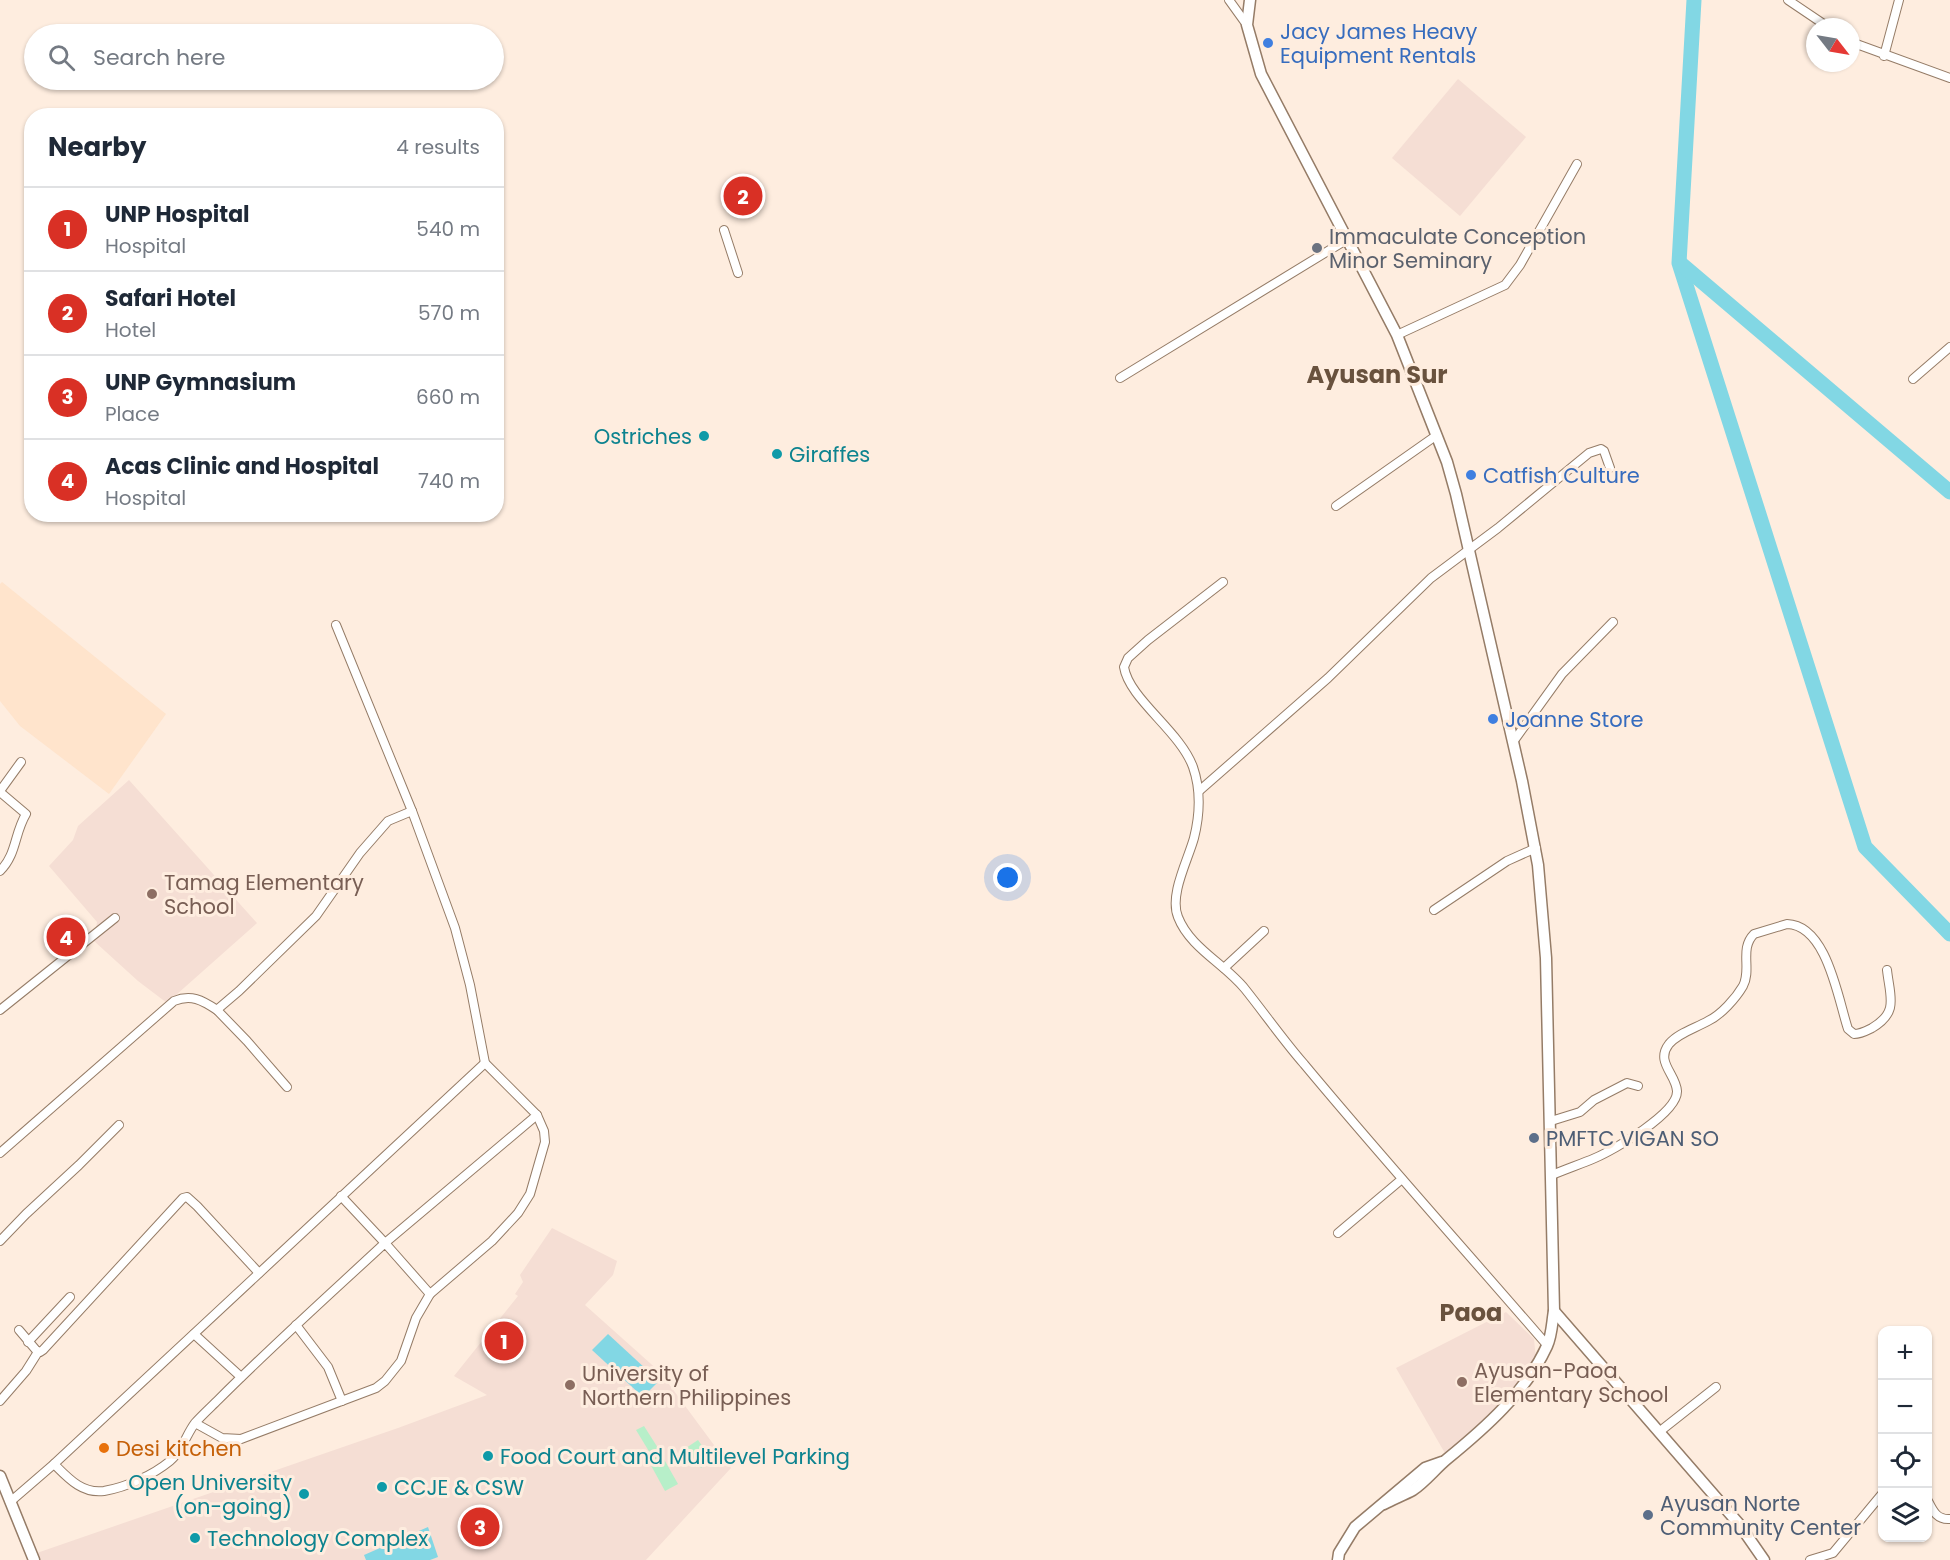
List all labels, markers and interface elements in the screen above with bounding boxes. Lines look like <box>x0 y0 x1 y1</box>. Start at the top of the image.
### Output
place label: Jacy James Heavy Equipment Rentals <box>1280 17 1478 70</box>
north arrow <box>1806 18 1860 72</box>
search box <box>24 24 504 90</box>
marker: Jacy James Heavy Equipment Rentals <box>1261 36 1275 50</box>
icon: search <box>45 41 78 74</box>
text: Search here <box>93 42 226 73</box>
text: Nearby <box>48 129 146 165</box>
text: 4 results <box>396 133 480 161</box>
pin: 2 <box>724 174 762 218</box>
text: UNP Hospital <box>105 199 250 230</box>
text: 1 <box>64 215 71 243</box>
text: 540 m <box>416 215 480 243</box>
place label: Immaculate Conception Minor Seminary <box>1329 222 1586 275</box>
text: Hospital <box>105 232 186 260</box>
marker: Immaculate Conception Minor Seminary <box>1310 241 1324 255</box>
text: Safari Hotel <box>105 283 236 314</box>
text: 2 <box>62 299 73 327</box>
text: 570 m <box>418 299 480 327</box>
text: Hotel <box>105 316 156 344</box>
district label: Ayusan Sur <box>1306 358 1448 391</box>
text: UNP Gymnasium <box>105 367 296 398</box>
text: 3 <box>61 383 74 411</box>
text: 660 m <box>416 383 480 411</box>
text: Place <box>105 400 160 428</box>
place label: Ostriches <box>594 422 692 451</box>
marker: Ostriches <box>697 429 711 443</box>
place label: Giraffes <box>789 440 870 469</box>
marker: Giraffes <box>770 447 784 461</box>
text: Acas Clinic and Hospital <box>105 451 379 482</box>
place label: Catfish Culture <box>1483 461 1640 490</box>
text: 4 <box>61 467 74 495</box>
text: 740 m <box>418 467 480 495</box>
marker: Catfish Culture <box>1464 468 1478 482</box>
text: Hospital <box>105 484 186 512</box>
place label: Joanne Store <box>1505 705 1644 734</box>
marker: Joanne Store <box>1486 712 1500 726</box>
your location <box>993 863 1022 892</box>
place label: Tamag Elementary School <box>164 868 364 921</box>
marker: Tamag Elementary School <box>145 887 159 901</box>
pin: 4 <box>46 914 86 960</box>
place label: PMFTC VIGAN SO <box>1546 1124 1719 1153</box>
marker: PMFTC VIGAN SO <box>1527 1131 1541 1145</box>
district label: Paoa <box>1440 1296 1502 1329</box>
pin: 1 <box>484 1318 524 1364</box>
map controls <box>1878 1326 1932 1542</box>
button: + <box>1878 1326 1932 1380</box>
place label: Ayusan-Paoa Elementary School <box>1474 1356 1669 1409</box>
place label: University of Northern Philippines <box>582 1359 791 1412</box>
marker: Ayusan-Paoa Elementary School <box>1455 1375 1469 1389</box>
marker: University of Northern Philippines <box>563 1378 577 1392</box>
button: − <box>1878 1380 1932 1434</box>
place label: Desi kitchen <box>116 1434 242 1463</box>
button: locate <box>1878 1434 1932 1488</box>
marker: Desi kitchen <box>97 1441 111 1455</box>
place label: Food Court and Multilevel Parking <box>500 1442 850 1471</box>
marker: Food Court and Multilevel Parking <box>481 1449 495 1463</box>
place label: Open University (on-going) <box>128 1468 292 1521</box>
place label: CCJE & CSW <box>394 1473 525 1502</box>
marker: CCJE & CSW <box>375 1480 389 1494</box>
marker: Open University (on-going) <box>297 1487 311 1501</box>
button: layers <box>1878 1488 1932 1542</box>
place label: Ayusan Norte Community Center <box>1660 1489 1861 1542</box>
pin: 3 <box>460 1504 500 1550</box>
marker: Ayusan Norte Community Center <box>1641 1508 1655 1522</box>
place label: Technology Complex <box>207 1524 428 1553</box>
marker: Technology Complex <box>188 1531 202 1545</box>

